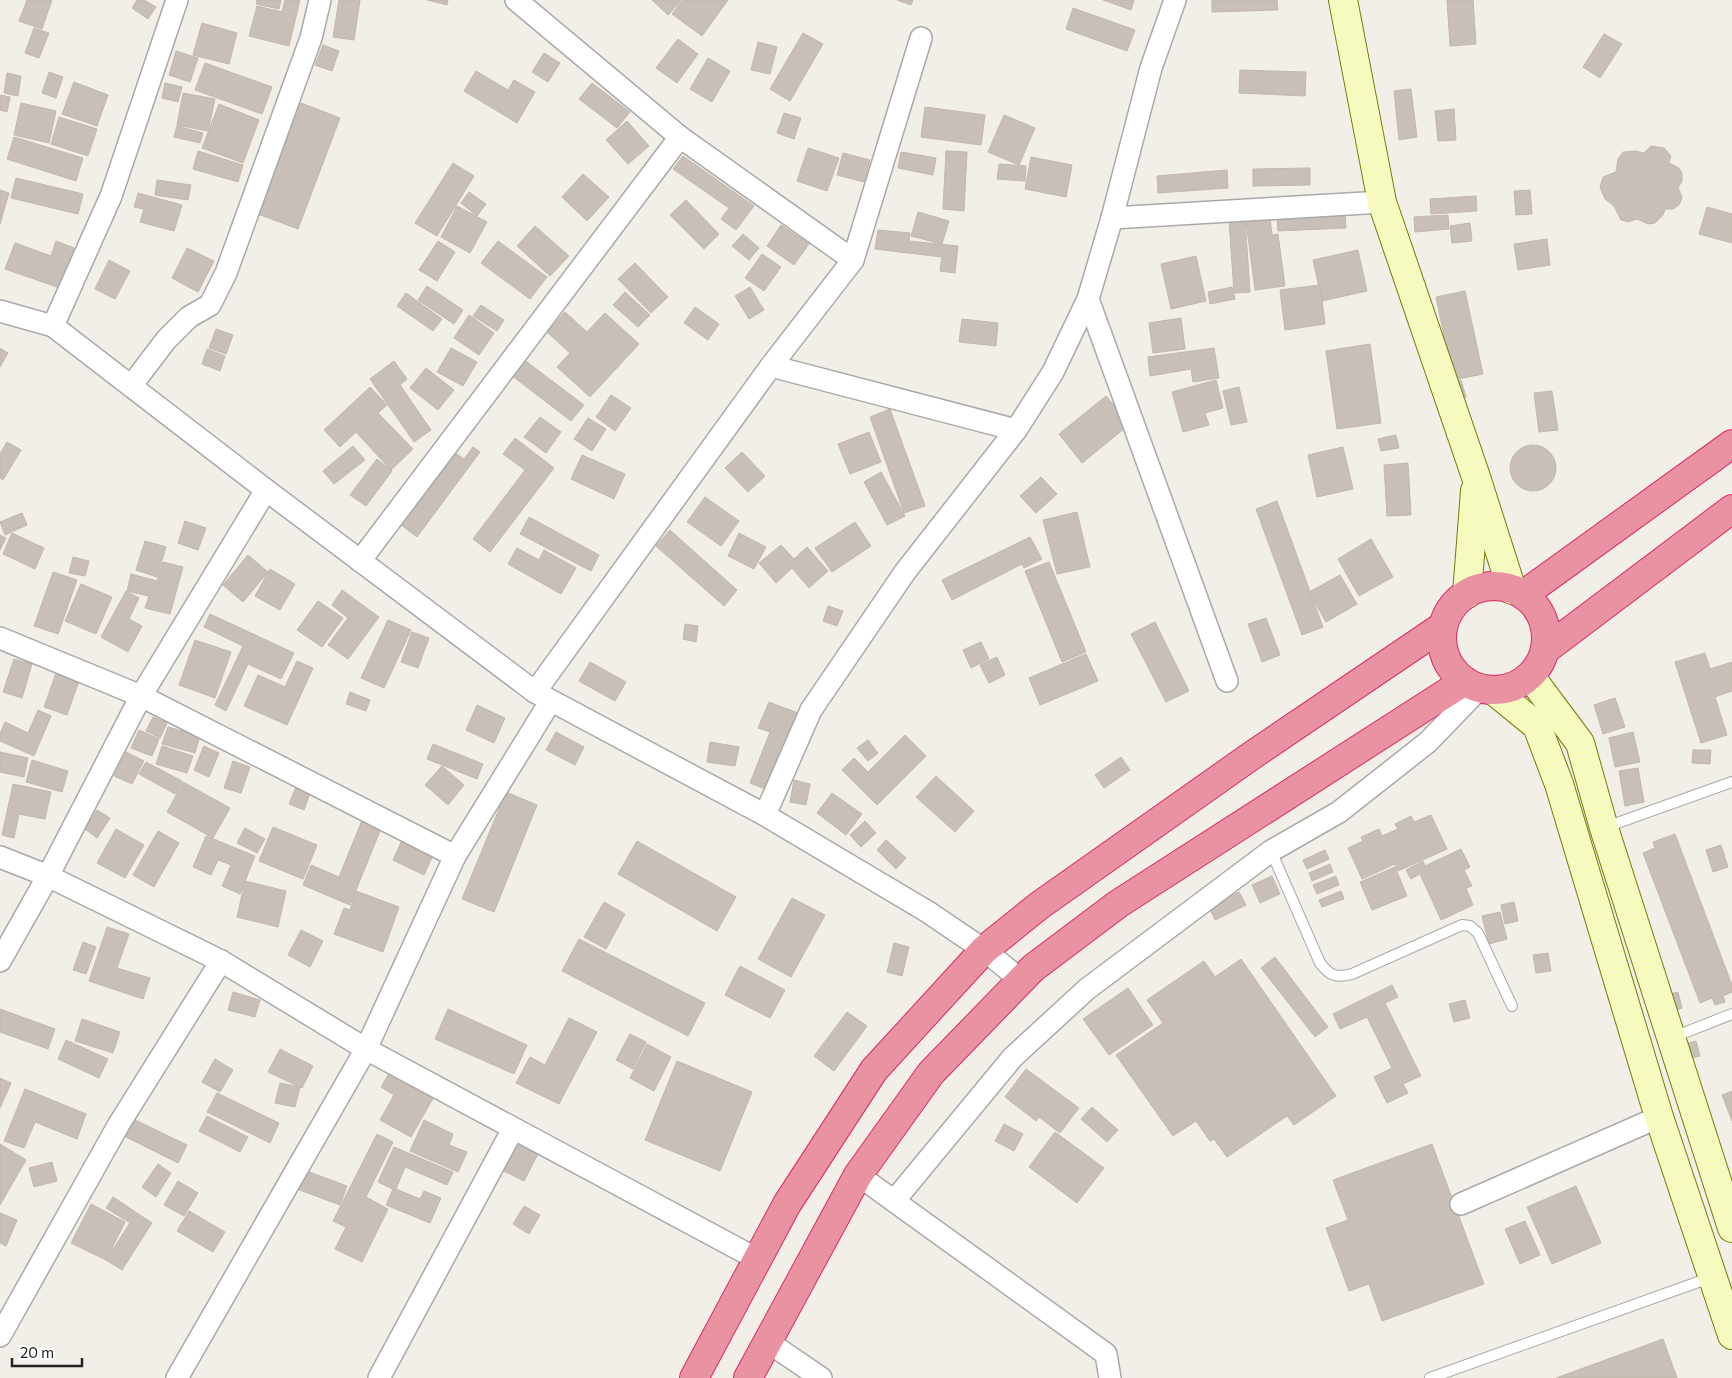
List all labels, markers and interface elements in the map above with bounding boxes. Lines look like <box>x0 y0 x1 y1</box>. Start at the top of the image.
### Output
scale bar <box>12 1336 82 1368</box>
text: 20 m <box>20 1343 54 1361</box>

